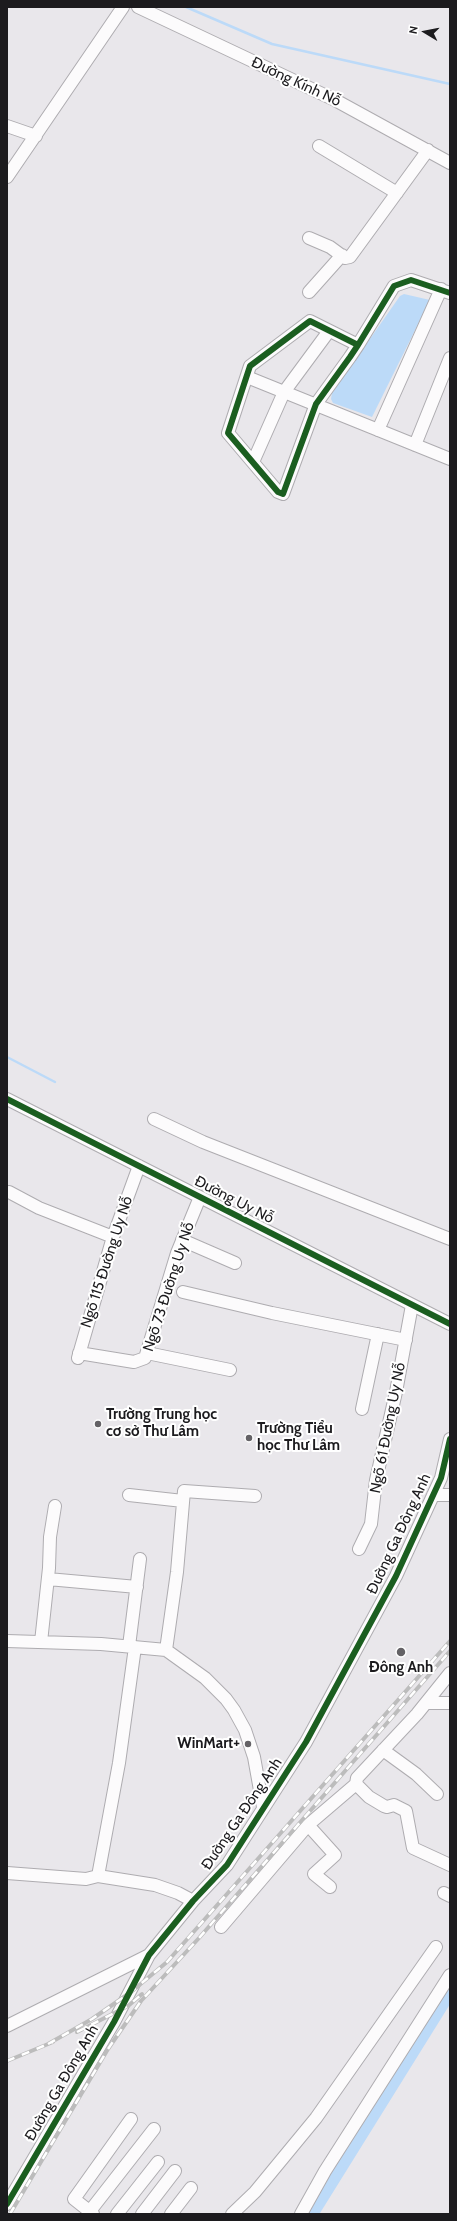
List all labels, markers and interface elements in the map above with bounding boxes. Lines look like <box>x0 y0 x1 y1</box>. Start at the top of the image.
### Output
north arrow <box>405 12 445 52</box>
text: N <box>406 25 421 35</box>
street label: Đường Kính Nỗ <box>248 53 344 111</box>
street label: Đường Uy Nỗ <box>191 1172 277 1228</box>
street label: Ngõ 115 Đường Uy Nỗ <box>77 1194 137 1330</box>
street label: Ngõ 73 Đường Uy Nỗ <box>140 1220 198 1354</box>
street label: Ngõ 61 Đường Uy Nỗ <box>367 1361 409 1495</box>
place label: Trường Trung học cơ sở Thư Lâm <box>106 1406 217 1441</box>
marker: Trường Trung học cơ sở Thư Lâm <box>93 1419 103 1429</box>
place label: Trường Tiểu học Thư Lâm <box>257 1420 340 1455</box>
marker: Trường Tiểu học Thư Lâm <box>244 1433 254 1443</box>
street label: Đường Ga Đông Anh <box>363 1471 435 1597</box>
marker: Đông Anh <box>395 1646 407 1658</box>
place label: Đông Anh <box>369 1659 433 1677</box>
place label: WinMart+ <box>177 1735 240 1753</box>
marker: WinMart+ <box>243 1739 253 1749</box>
street label: Đường Ga Đông Anh <box>198 1755 286 1873</box>
street label: Đường Ga Đông Anh <box>21 2022 103 2144</box>

